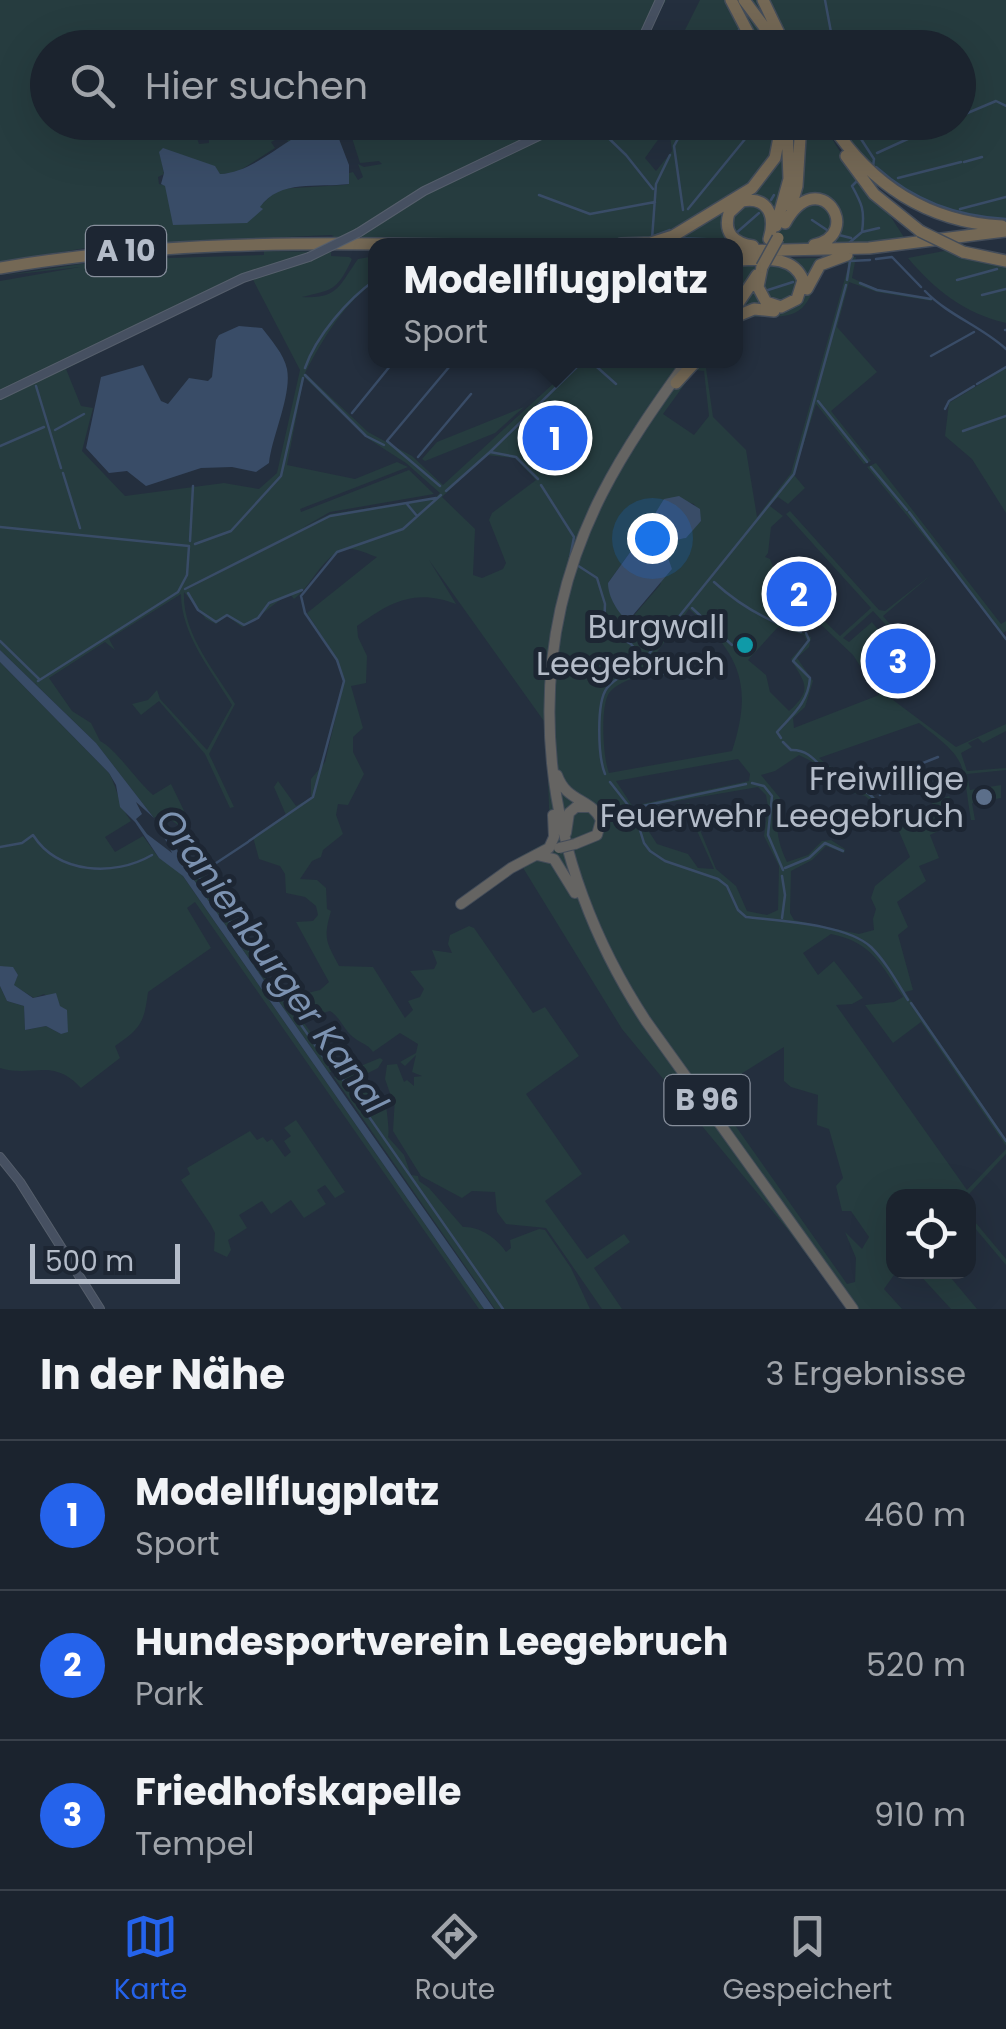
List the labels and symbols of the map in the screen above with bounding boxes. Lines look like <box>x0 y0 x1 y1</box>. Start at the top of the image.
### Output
road number: A 10 <box>86 226 166 276</box>
pin: 1 <box>522 400 588 476</box>
your location <box>627 513 678 564</box>
pin: 2 <box>766 556 832 632</box>
place label: Burgwall Leegebruch <box>536 604 725 686</box>
pin: 3 <box>866 624 930 698</box>
marker: Burgwall Leegebruch <box>734 634 756 656</box>
place label: Freiwillige Feuerwehr Leegebruch <box>600 756 964 838</box>
marker: Freiwillige Feuerwehr Leegebruch <box>973 786 995 808</box>
water label: Oranienburger Kanal <box>145 798 400 1124</box>
road number: B 96 <box>664 1075 750 1125</box>
scale bar <box>30 1239 180 1284</box>

